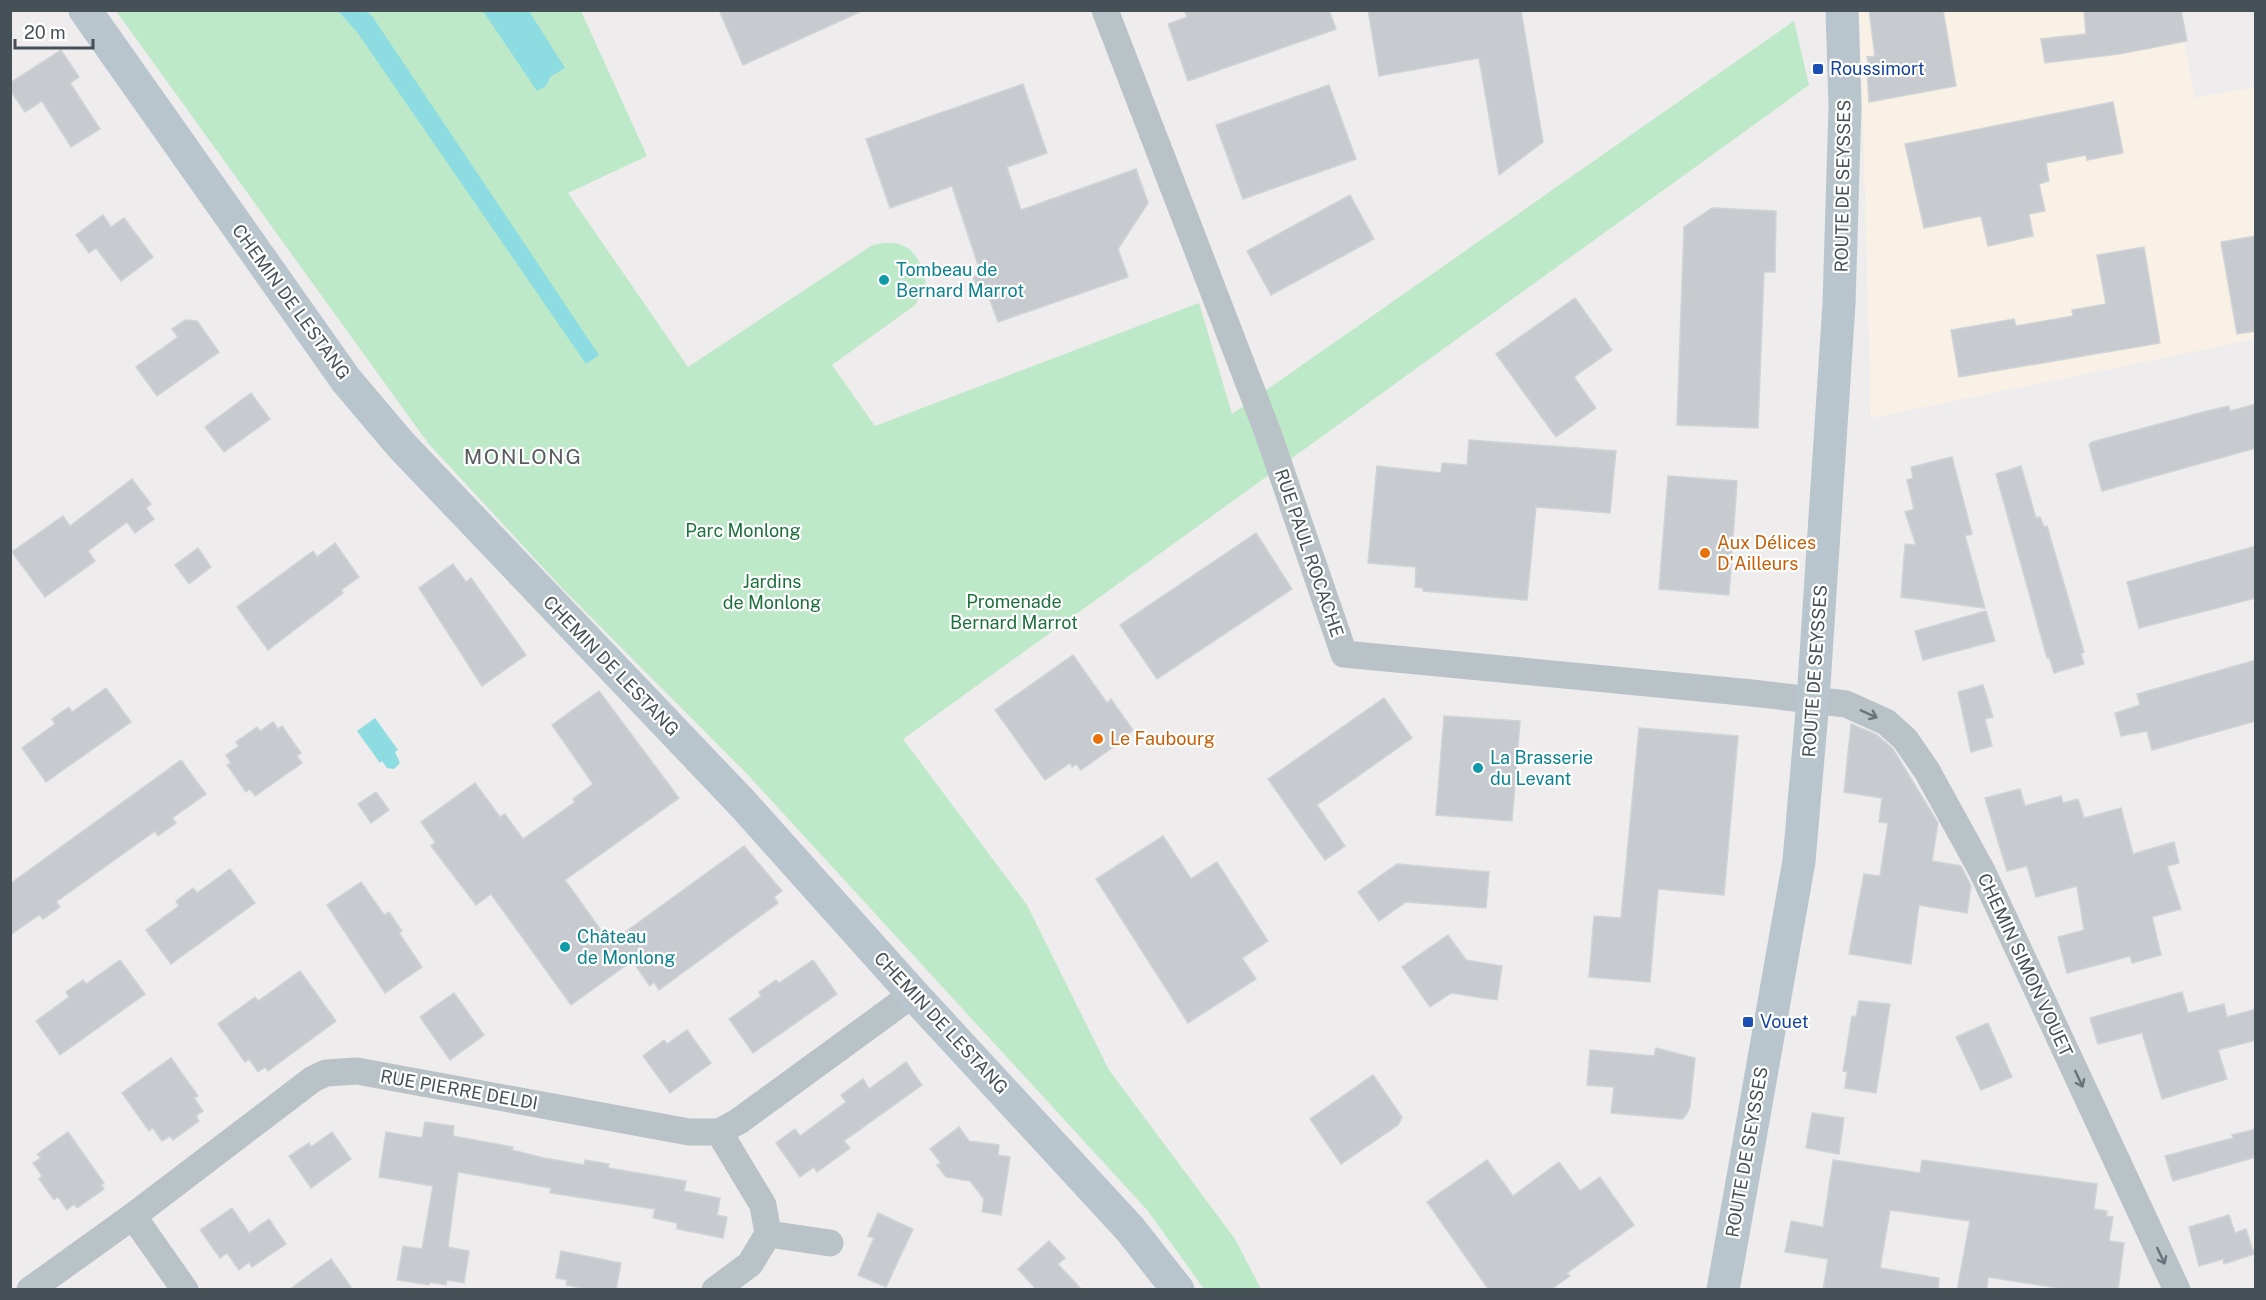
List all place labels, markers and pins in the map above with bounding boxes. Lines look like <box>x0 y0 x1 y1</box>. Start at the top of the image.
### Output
place label: Roussimort <box>1830 58 1925 79</box>
marker: Roussimort <box>1811 62 1825 76</box>
place label: Tombeau de Bernard Marrot <box>896 259 1024 301</box>
marker: Tombeau de Bernard Marrot <box>877 273 891 287</box>
place label: Aux Délices D'Ailleurs <box>1717 532 1816 574</box>
marker: Aux Délices D'Ailleurs <box>1698 546 1712 560</box>
place label: Le Faubourg <box>1110 728 1215 749</box>
marker: Le Faubourg <box>1091 732 1105 746</box>
place label: La Brasserie du Levant <box>1490 747 1593 789</box>
marker: La Brasserie du Levant <box>1471 761 1485 775</box>
place label: Château de Monlong <box>577 926 675 968</box>
marker: Château de Monlong <box>558 940 572 954</box>
place label: Vouet <box>1760 1011 1809 1032</box>
marker: Vouet <box>1741 1015 1755 1029</box>

